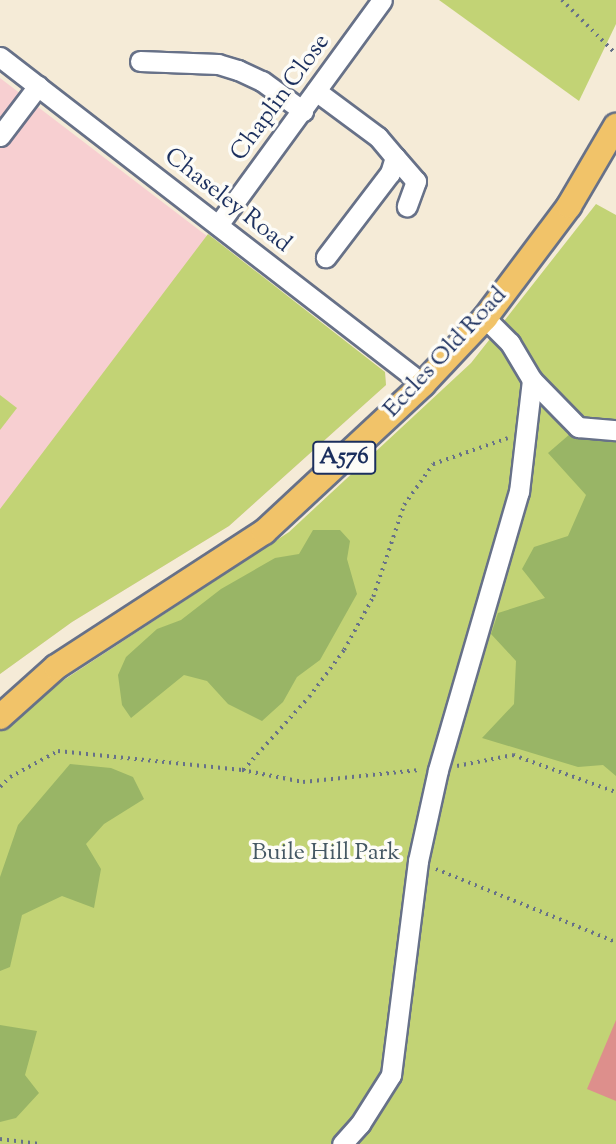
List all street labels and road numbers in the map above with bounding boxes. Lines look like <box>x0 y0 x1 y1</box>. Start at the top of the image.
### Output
street label: Chaplin Close <box>225 29 337 167</box>
street label: Chaseley Road <box>158 142 296 260</box>
street label: Eccles Old Road <box>378 282 514 424</box>
road number: A576 <box>311 438 377 478</box>

